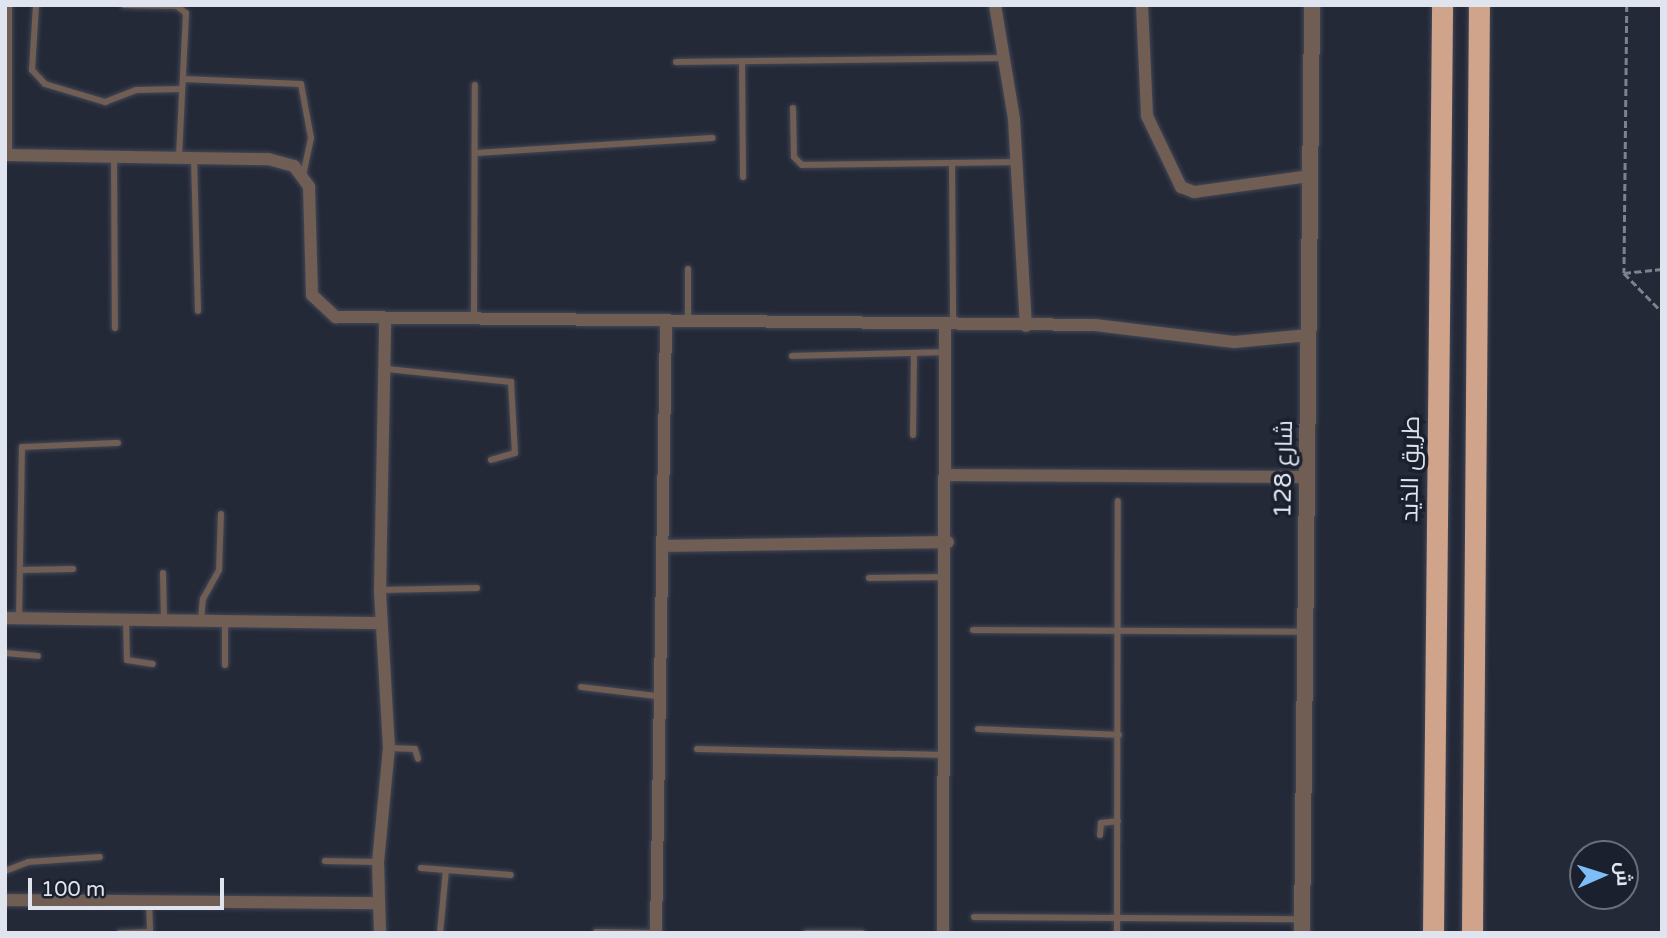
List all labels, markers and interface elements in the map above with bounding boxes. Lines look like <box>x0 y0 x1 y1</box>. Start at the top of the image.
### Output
street label: طريق الذيد <box>1396 416 1426 522</box>
street label: شارع 128 <box>1269 420 1299 518</box>
north arrow <box>1569 840 1639 910</box>
text: ش <box>1611 861 1635 887</box>
scale bar <box>32 864 228 908</box>
text: 100 m <box>41 877 105 902</box>

